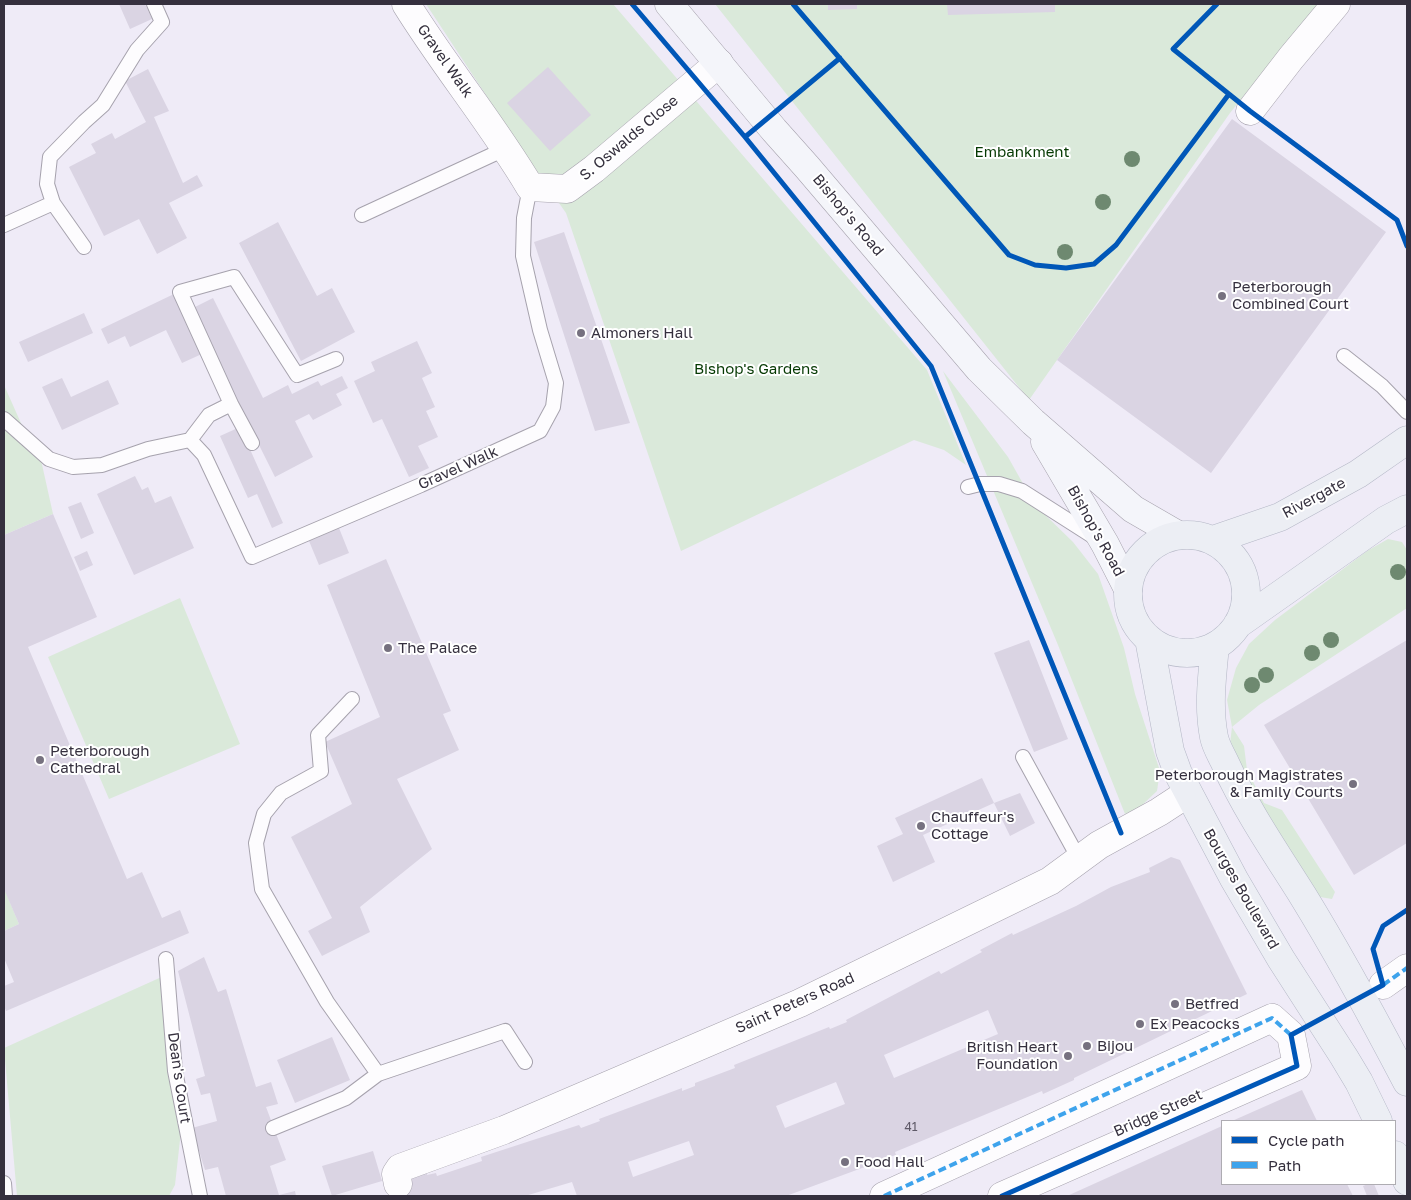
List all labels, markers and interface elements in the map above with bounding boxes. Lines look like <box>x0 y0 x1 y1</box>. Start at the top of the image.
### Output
street label: Gravel Walk <box>413 21 477 101</box>
street label: S. Oswalds Close <box>576 92 682 184</box>
park label: Embankment <box>975 143 1069 161</box>
street label: Bishop's Road <box>809 171 887 259</box>
place label: Peterborough Combined Court <box>1232 278 1349 313</box>
marker: Peterborough Combined Court <box>1216 290 1228 302</box>
place label: Almoners Hall <box>591 324 693 342</box>
marker: Almoners Hall <box>575 327 587 339</box>
park label: Bishop's Gardens <box>694 360 818 378</box>
street label: Gravel Walk <box>415 442 501 494</box>
street label: Rivergate <box>1279 474 1349 522</box>
street label: Bishop's Road <box>1064 482 1128 580</box>
place label: The Palace <box>398 639 477 657</box>
marker: The Palace <box>382 642 394 654</box>
place label: Peterborough Cathedral <box>50 742 149 777</box>
marker: Peterborough Cathedral <box>34 754 46 766</box>
place label: Peterborough Magistrates & Family Courts <box>1155 766 1343 801</box>
marker: Peterborough Magistrates & Family Courts <box>1347 778 1359 790</box>
place label: Chauffeur's Cottage <box>931 808 1014 843</box>
marker: Chauffeur's Cottage <box>915 820 927 832</box>
street label: Bourges Boulevard <box>1199 826 1283 952</box>
street label: Saint Peters Road <box>733 969 857 1037</box>
place label: Betfred <box>1185 995 1239 1013</box>
marker: Betfred <box>1169 998 1181 1010</box>
place label: Ex Peacocks <box>1150 1015 1240 1033</box>
marker: Ex Peacocks <box>1134 1018 1146 1030</box>
street label: Dean's Court <box>164 1031 194 1125</box>
place label: Bijou <box>1097 1037 1133 1055</box>
place label: British Heart Foundation <box>966 1038 1058 1073</box>
marker: Bijou <box>1081 1040 1093 1052</box>
marker: British Heart Foundation <box>1062 1050 1074 1062</box>
street label: Bridge Street <box>1111 1085 1205 1141</box>
house number: 41 <box>904 1120 918 1134</box>
legend <box>1221 1120 1396 1185</box>
text: Cycle path <box>1268 1131 1344 1149</box>
place label: Food Hall <box>855 1153 924 1171</box>
marker: Food Hall <box>839 1156 851 1168</box>
text: Path <box>1268 1156 1301 1174</box>

